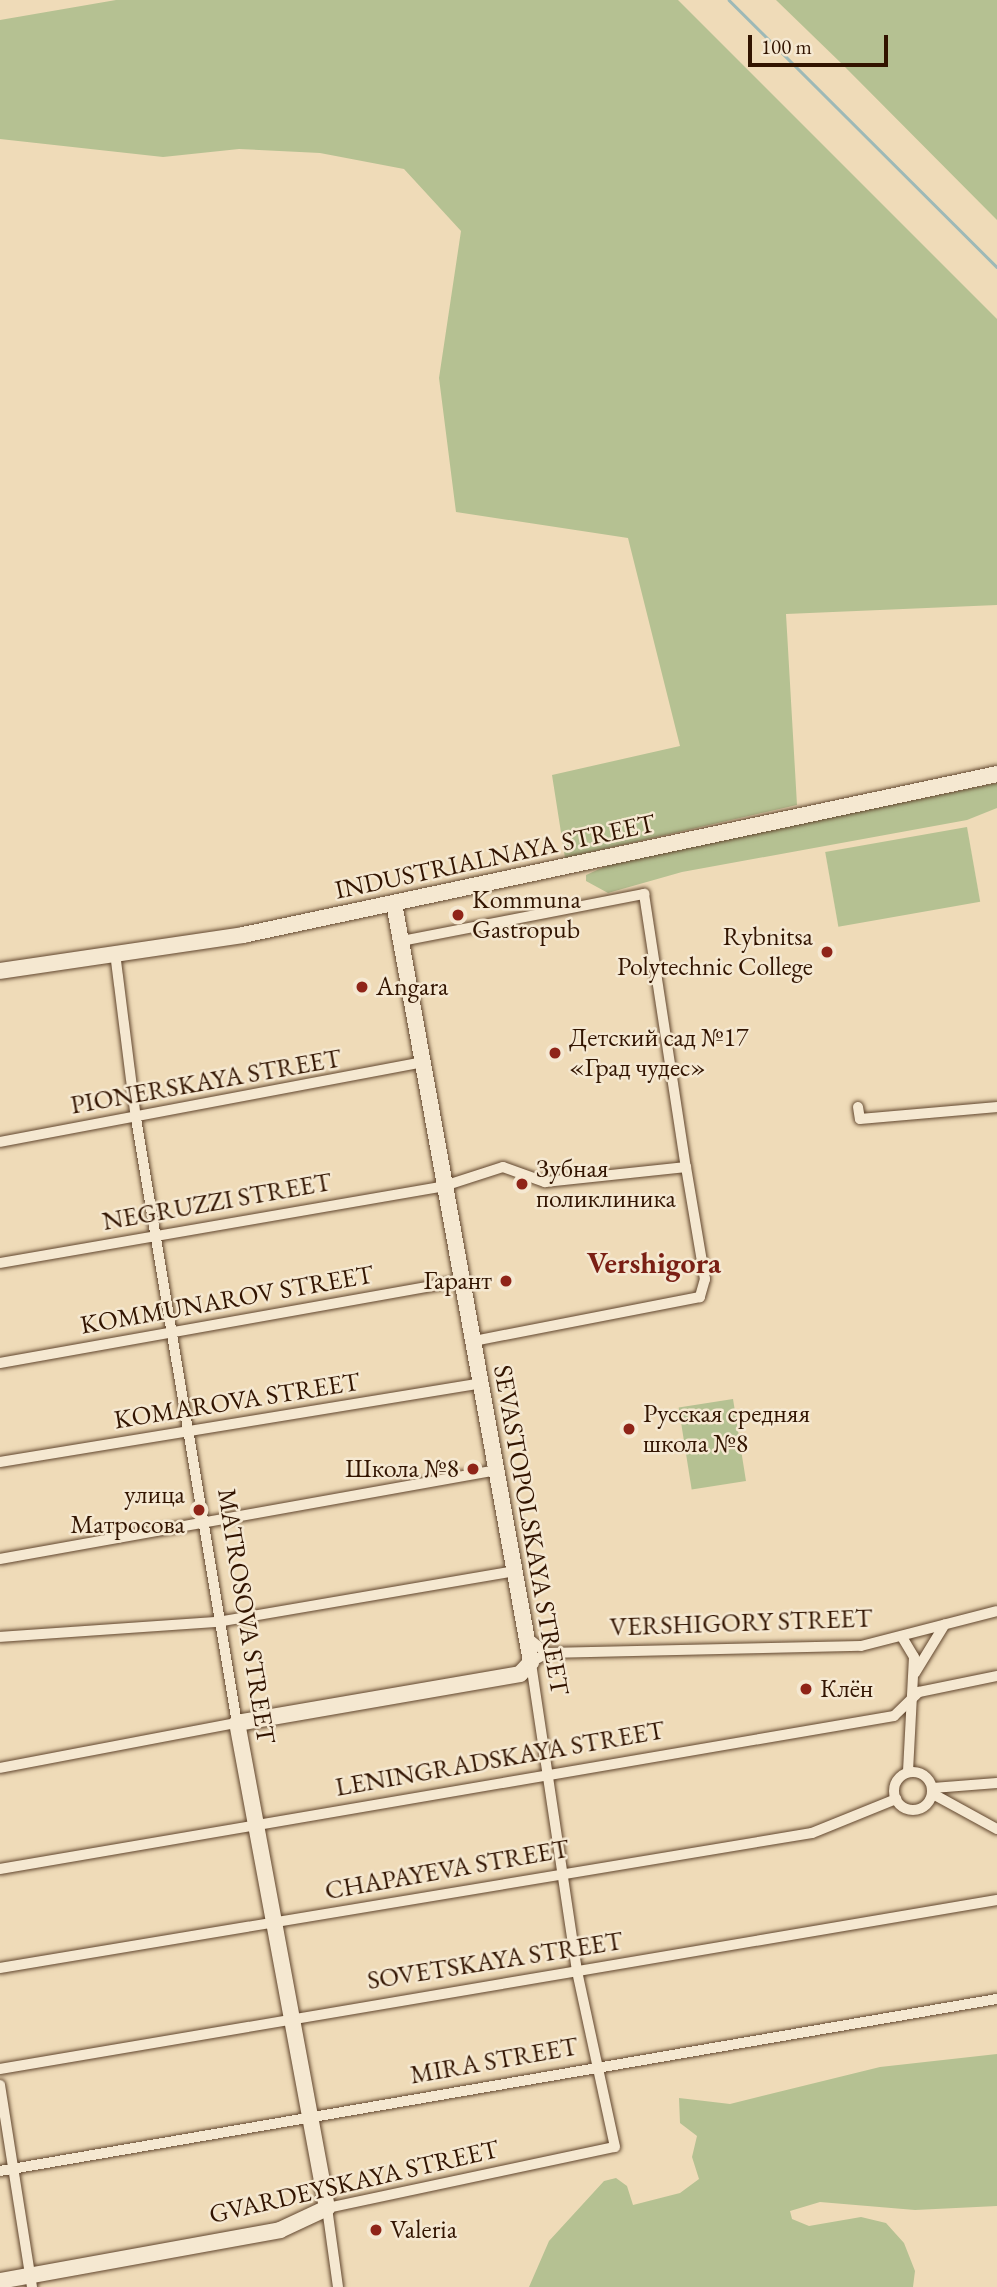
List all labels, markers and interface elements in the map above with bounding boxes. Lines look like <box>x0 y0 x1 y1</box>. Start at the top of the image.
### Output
scale bar <box>752 21 892 65</box>
text: 100 m <box>761 33 812 60</box>
street label: INDUSTRIALNAYA STREET <box>332 808 658 906</box>
place label: Kommuna Gastropub <box>472 884 581 946</box>
marker: Kommuna Gastropub <box>450 907 466 923</box>
place label: Rybnitsa Polytechnic College <box>617 921 813 982</box>
marker: Rybnitsa Polytechnic College <box>819 944 835 960</box>
place label: Angara <box>376 971 448 1003</box>
marker: Angara <box>354 979 370 995</box>
place label: Детский сад №17 «Град чудес» <box>569 1022 749 1084</box>
street label: PIONERSKAYA STREET <box>68 1043 344 1121</box>
marker: Детский сад №17 «Град чудес» <box>547 1045 563 1061</box>
place label: Зубная поликлиника <box>536 1153 676 1214</box>
street label: NEGRUZZI STREET <box>100 1166 334 1238</box>
marker: Зубная поликлиника <box>514 1176 530 1192</box>
district label: Vershigora <box>587 1245 721 1281</box>
street label: KOMMUNAROV STREET <box>78 1259 376 1341</box>
place label: Гарант <box>423 1265 492 1297</box>
marker: Гарант <box>498 1273 514 1289</box>
street label: SEVASTOPOLSKAYA STREET <box>487 1363 575 1697</box>
street label: KOMAROVA STREET <box>112 1366 362 1436</box>
place label: Русская средняя школа №8 <box>643 1398 810 1460</box>
marker: Русская средняя школа №8 <box>621 1421 637 1437</box>
place label: Школа №8 <box>345 1453 459 1485</box>
marker: Школа №8 <box>465 1461 481 1477</box>
place label: улица Матросова <box>70 1479 185 1540</box>
street label: MATROSOVA STREET <box>210 1486 282 1746</box>
marker: улица Матросова <box>191 1502 207 1518</box>
street label: VERSHIGORY STREET <box>609 1603 873 1643</box>
place label: Клён <box>820 1673 873 1705</box>
marker: Клён <box>798 1681 814 1697</box>
street label: LENINGRADSKAYA STREET <box>333 1715 667 1803</box>
street label: CHAPAYEVA STREET <box>323 1833 571 1907</box>
street label: SOVETSKAYA STREET <box>365 1925 625 1997</box>
street label: MIRA STREET <box>408 2031 580 2091</box>
street label: GVARDEYSKAYA STREET <box>206 2133 502 2231</box>
place label: Valeria <box>390 2214 457 2246</box>
marker: Valeria <box>368 2222 384 2238</box>

